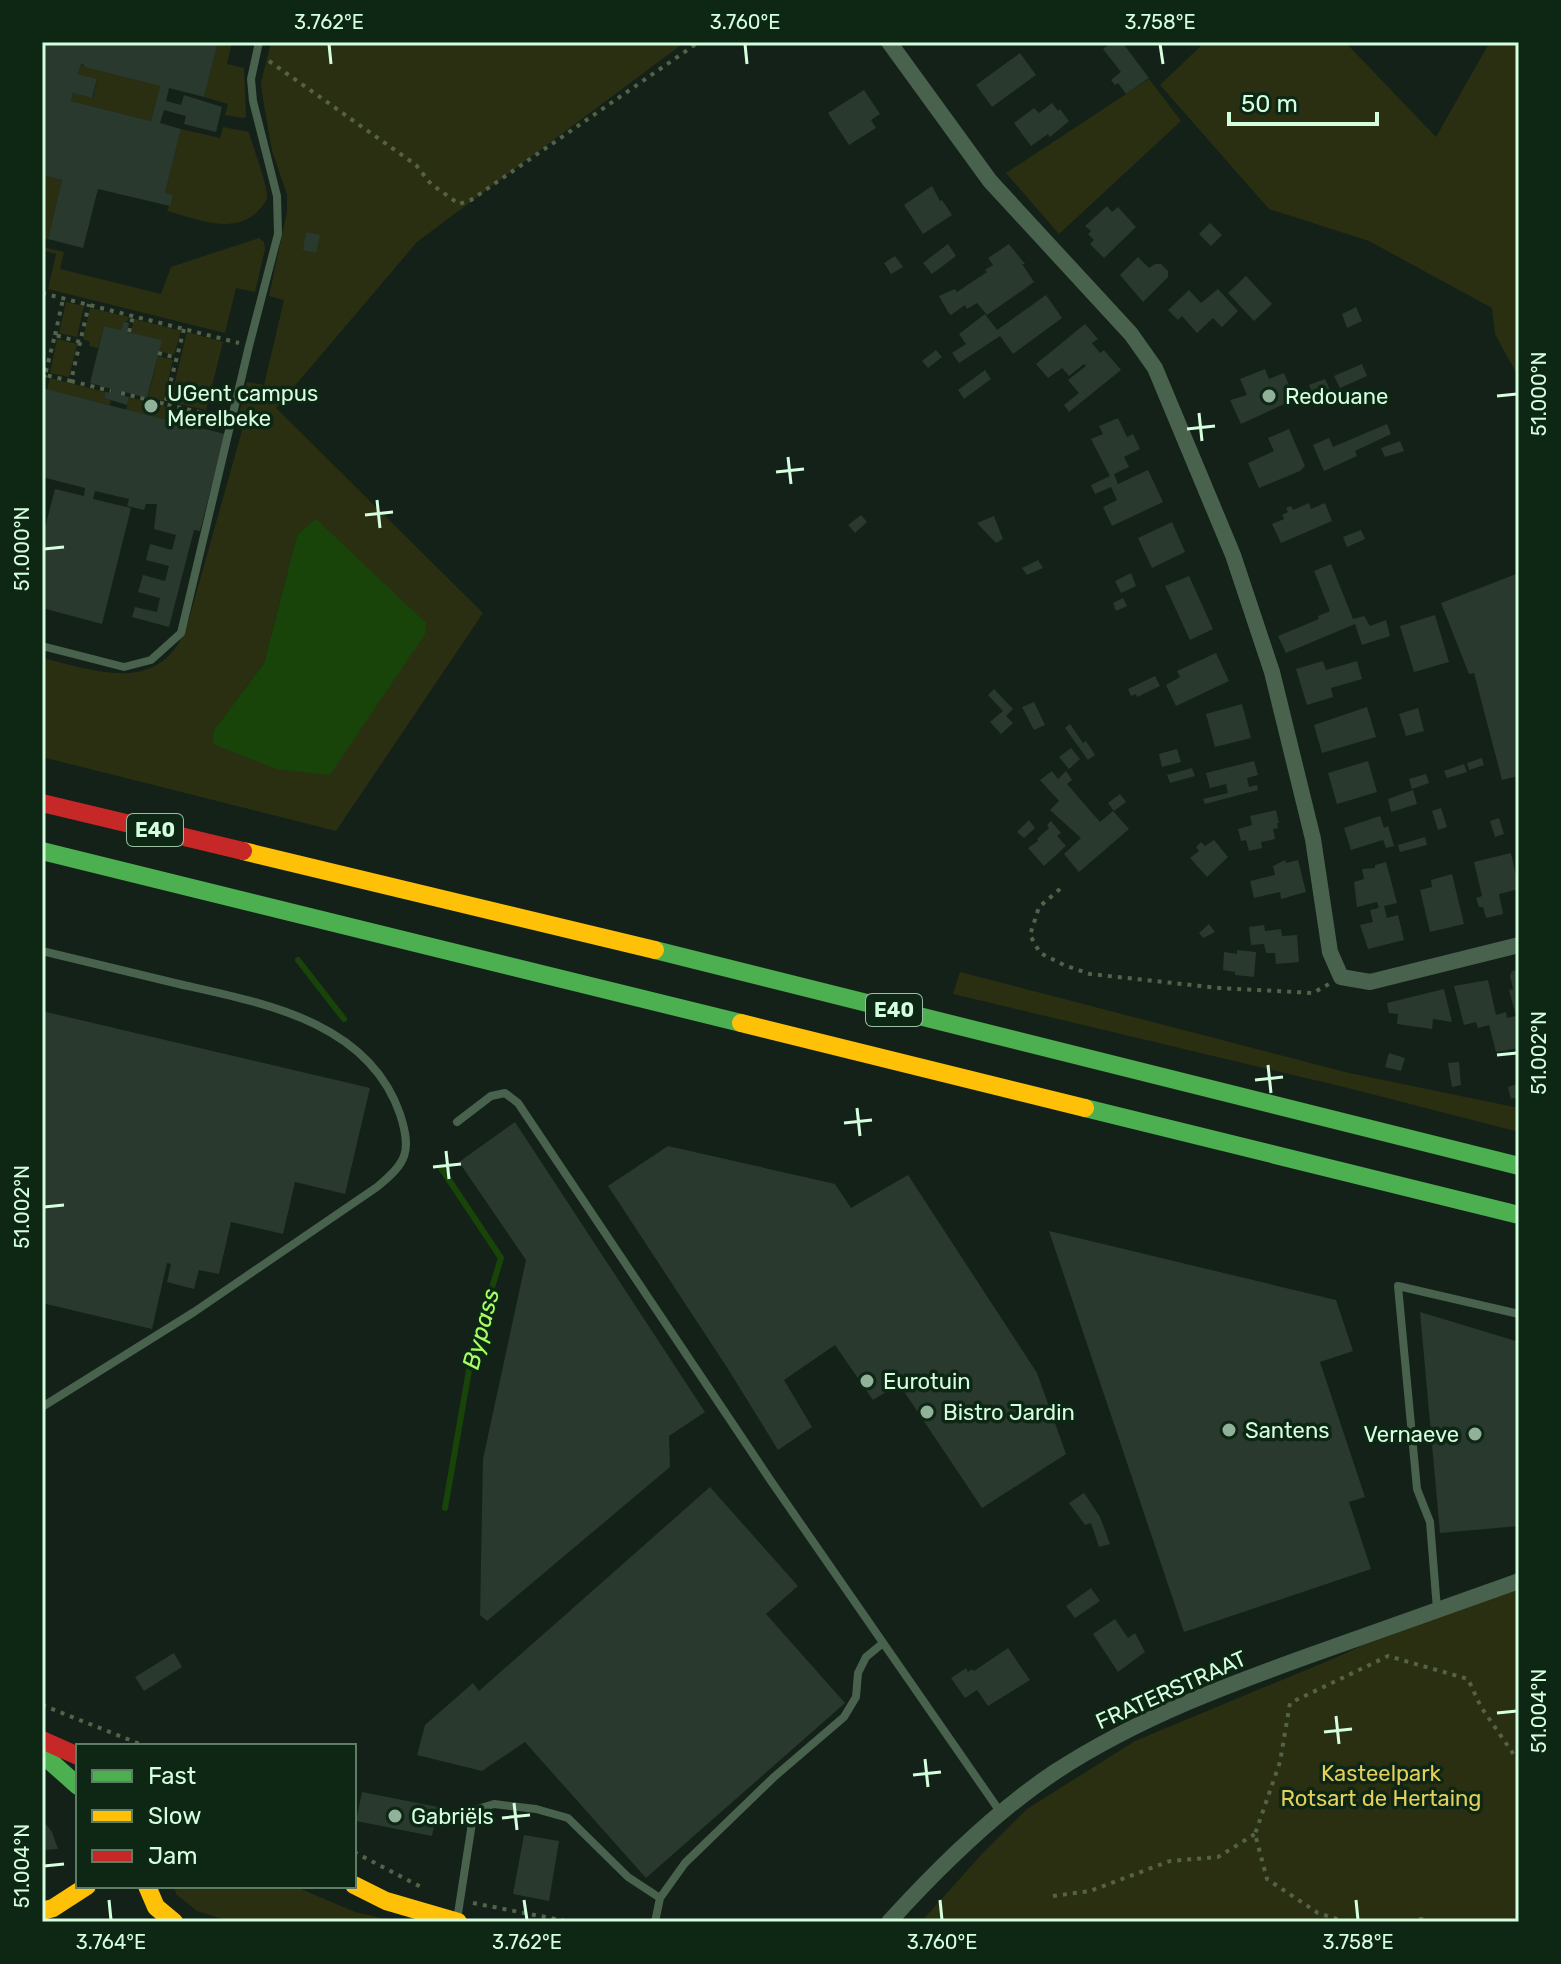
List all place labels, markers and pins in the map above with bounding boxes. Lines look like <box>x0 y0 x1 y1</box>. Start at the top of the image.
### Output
place label: UGent campus Merelbeke <box>167 380 318 432</box>
place label: Redouane <box>1285 383 1388 410</box>
marker: Redouane <box>1260 387 1278 405</box>
marker: UGent campus Merelbeke <box>142 397 160 415</box>
place label: Eurotuin <box>883 1368 971 1395</box>
marker: Eurotuin <box>858 1372 876 1390</box>
place label: Bistro Jardin <box>943 1399 1075 1426</box>
marker: Bistro Jardin <box>918 1403 936 1421</box>
place label: Santens <box>1245 1417 1329 1444</box>
marker: Santens <box>1220 1421 1238 1439</box>
place label: Vernaeve <box>1364 1421 1459 1448</box>
marker: Vernaeve <box>1466 1425 1484 1443</box>
place label: Gabriëls <box>411 1803 494 1830</box>
marker: Gabriëls <box>386 1807 404 1825</box>

